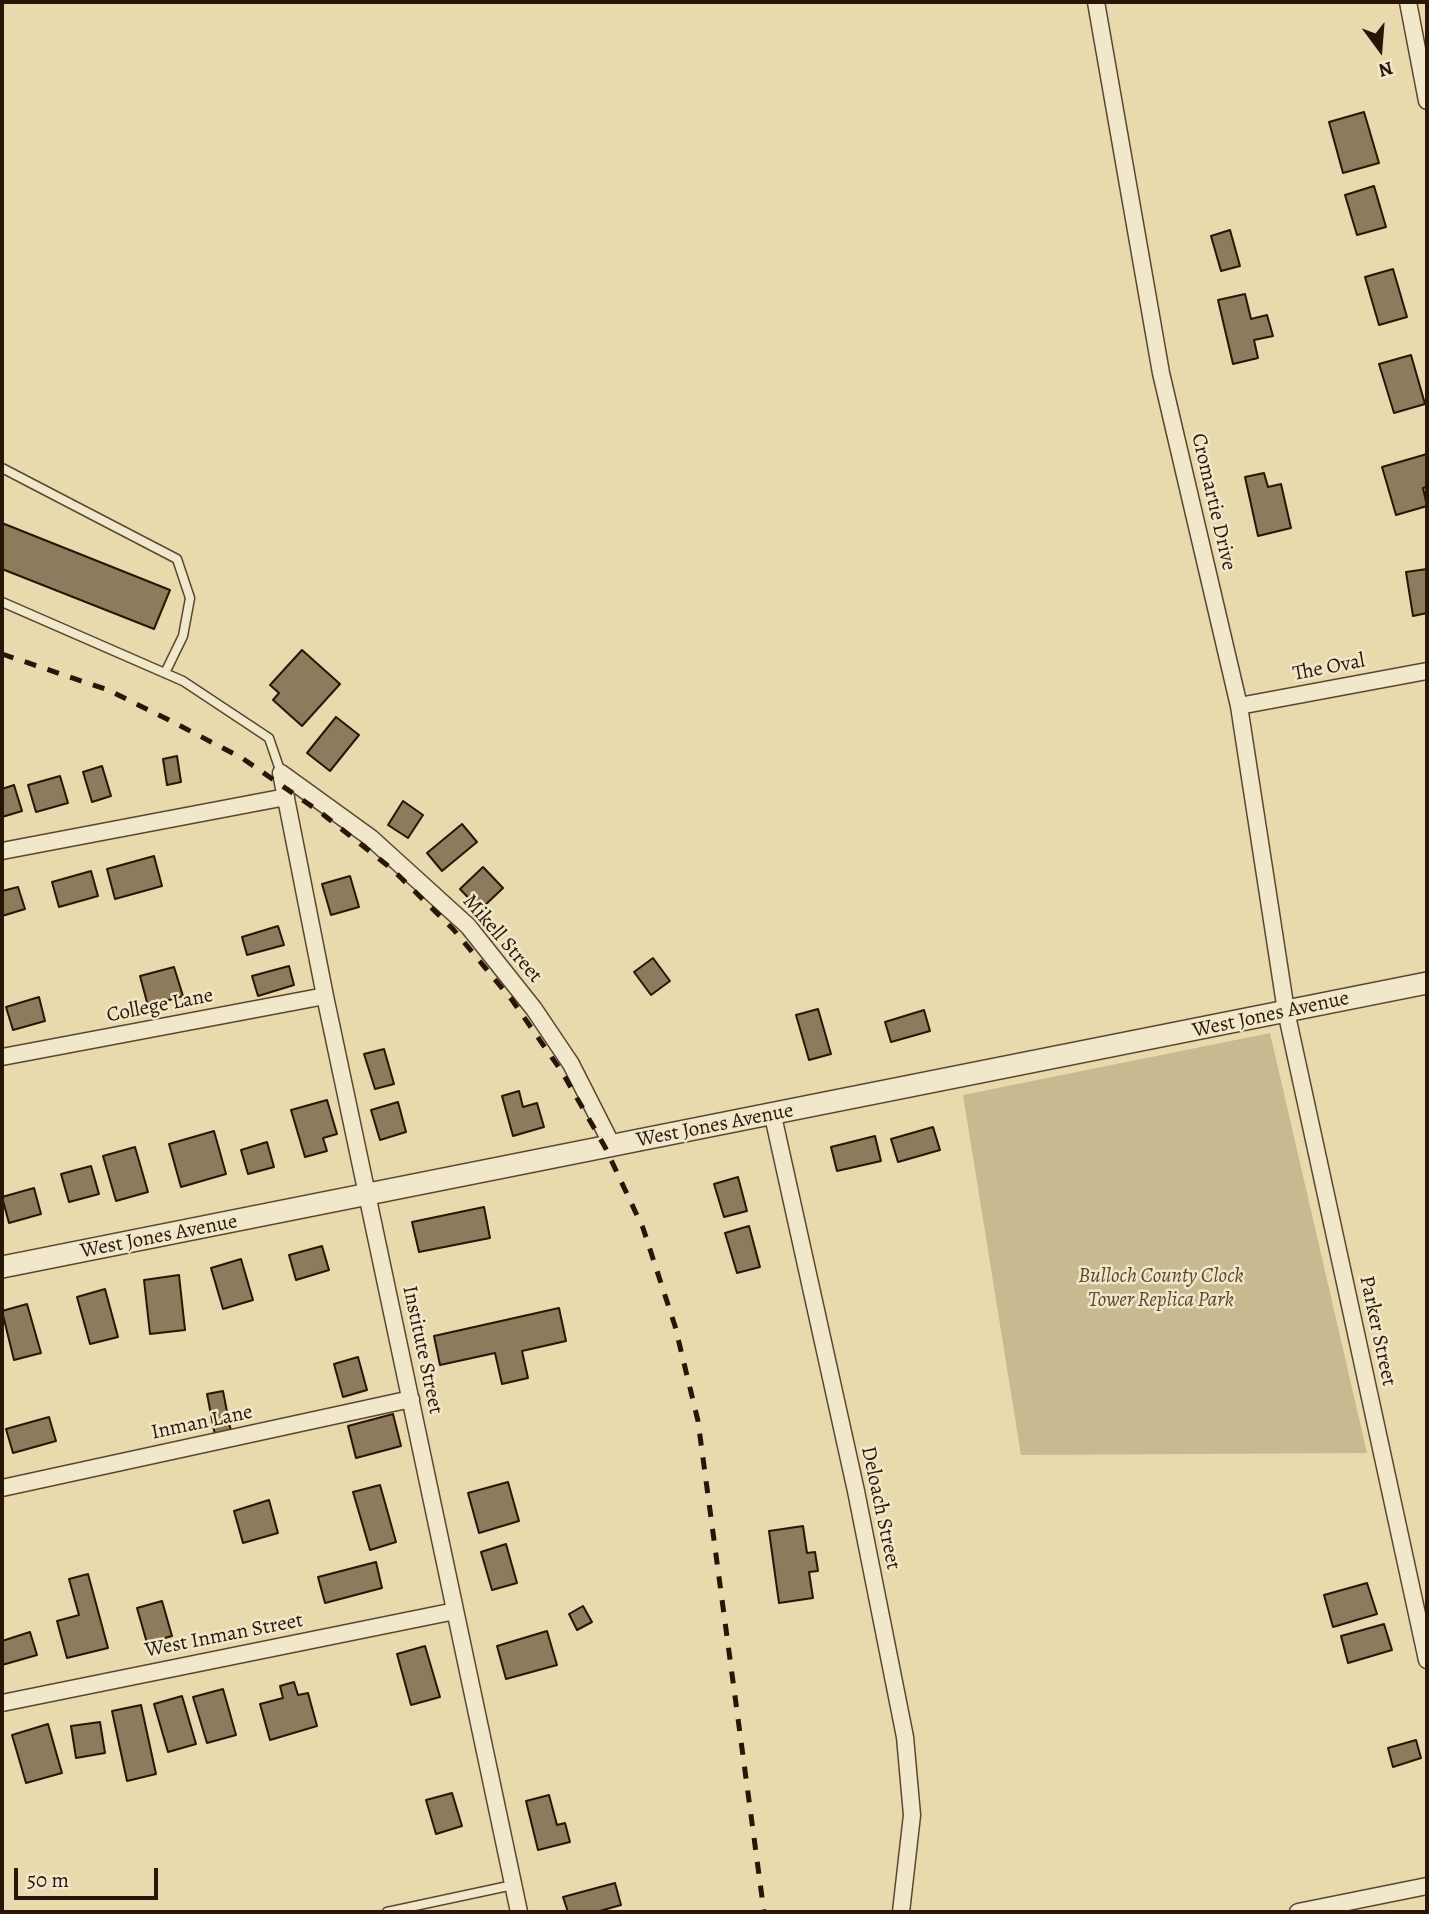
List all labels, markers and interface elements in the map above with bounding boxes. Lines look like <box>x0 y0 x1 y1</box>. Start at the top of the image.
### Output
north arrow <box>1345 14 1415 84</box>
text: N <box>1376 55 1396 84</box>
street label: Cromartie Drive <box>1185 431 1241 573</box>
street label: The Oval <box>1291 649 1367 687</box>
street label: Mikell Street <box>457 890 547 988</box>
street label: College Lane <box>105 983 215 1029</box>
street label: West Jones Avenue <box>1190 986 1352 1044</box>
street label: West Jones Avenue <box>634 1098 796 1154</box>
street label: West Jones Avenue <box>78 1209 240 1265</box>
park label: Bulloch County Clock Tower Replica Park <box>1078 1264 1244 1314</box>
street label: Parker Street <box>1353 1273 1401 1389</box>
street label: Institute Street <box>396 1284 448 1416</box>
street label: Inman Lane <box>149 1400 255 1446</box>
street label: Deloach Street <box>855 1444 905 1572</box>
street label: West Inman Street <box>143 1608 305 1664</box>
scale bar <box>18 1854 161 1898</box>
text: 50 m <box>27 1866 69 1894</box>

